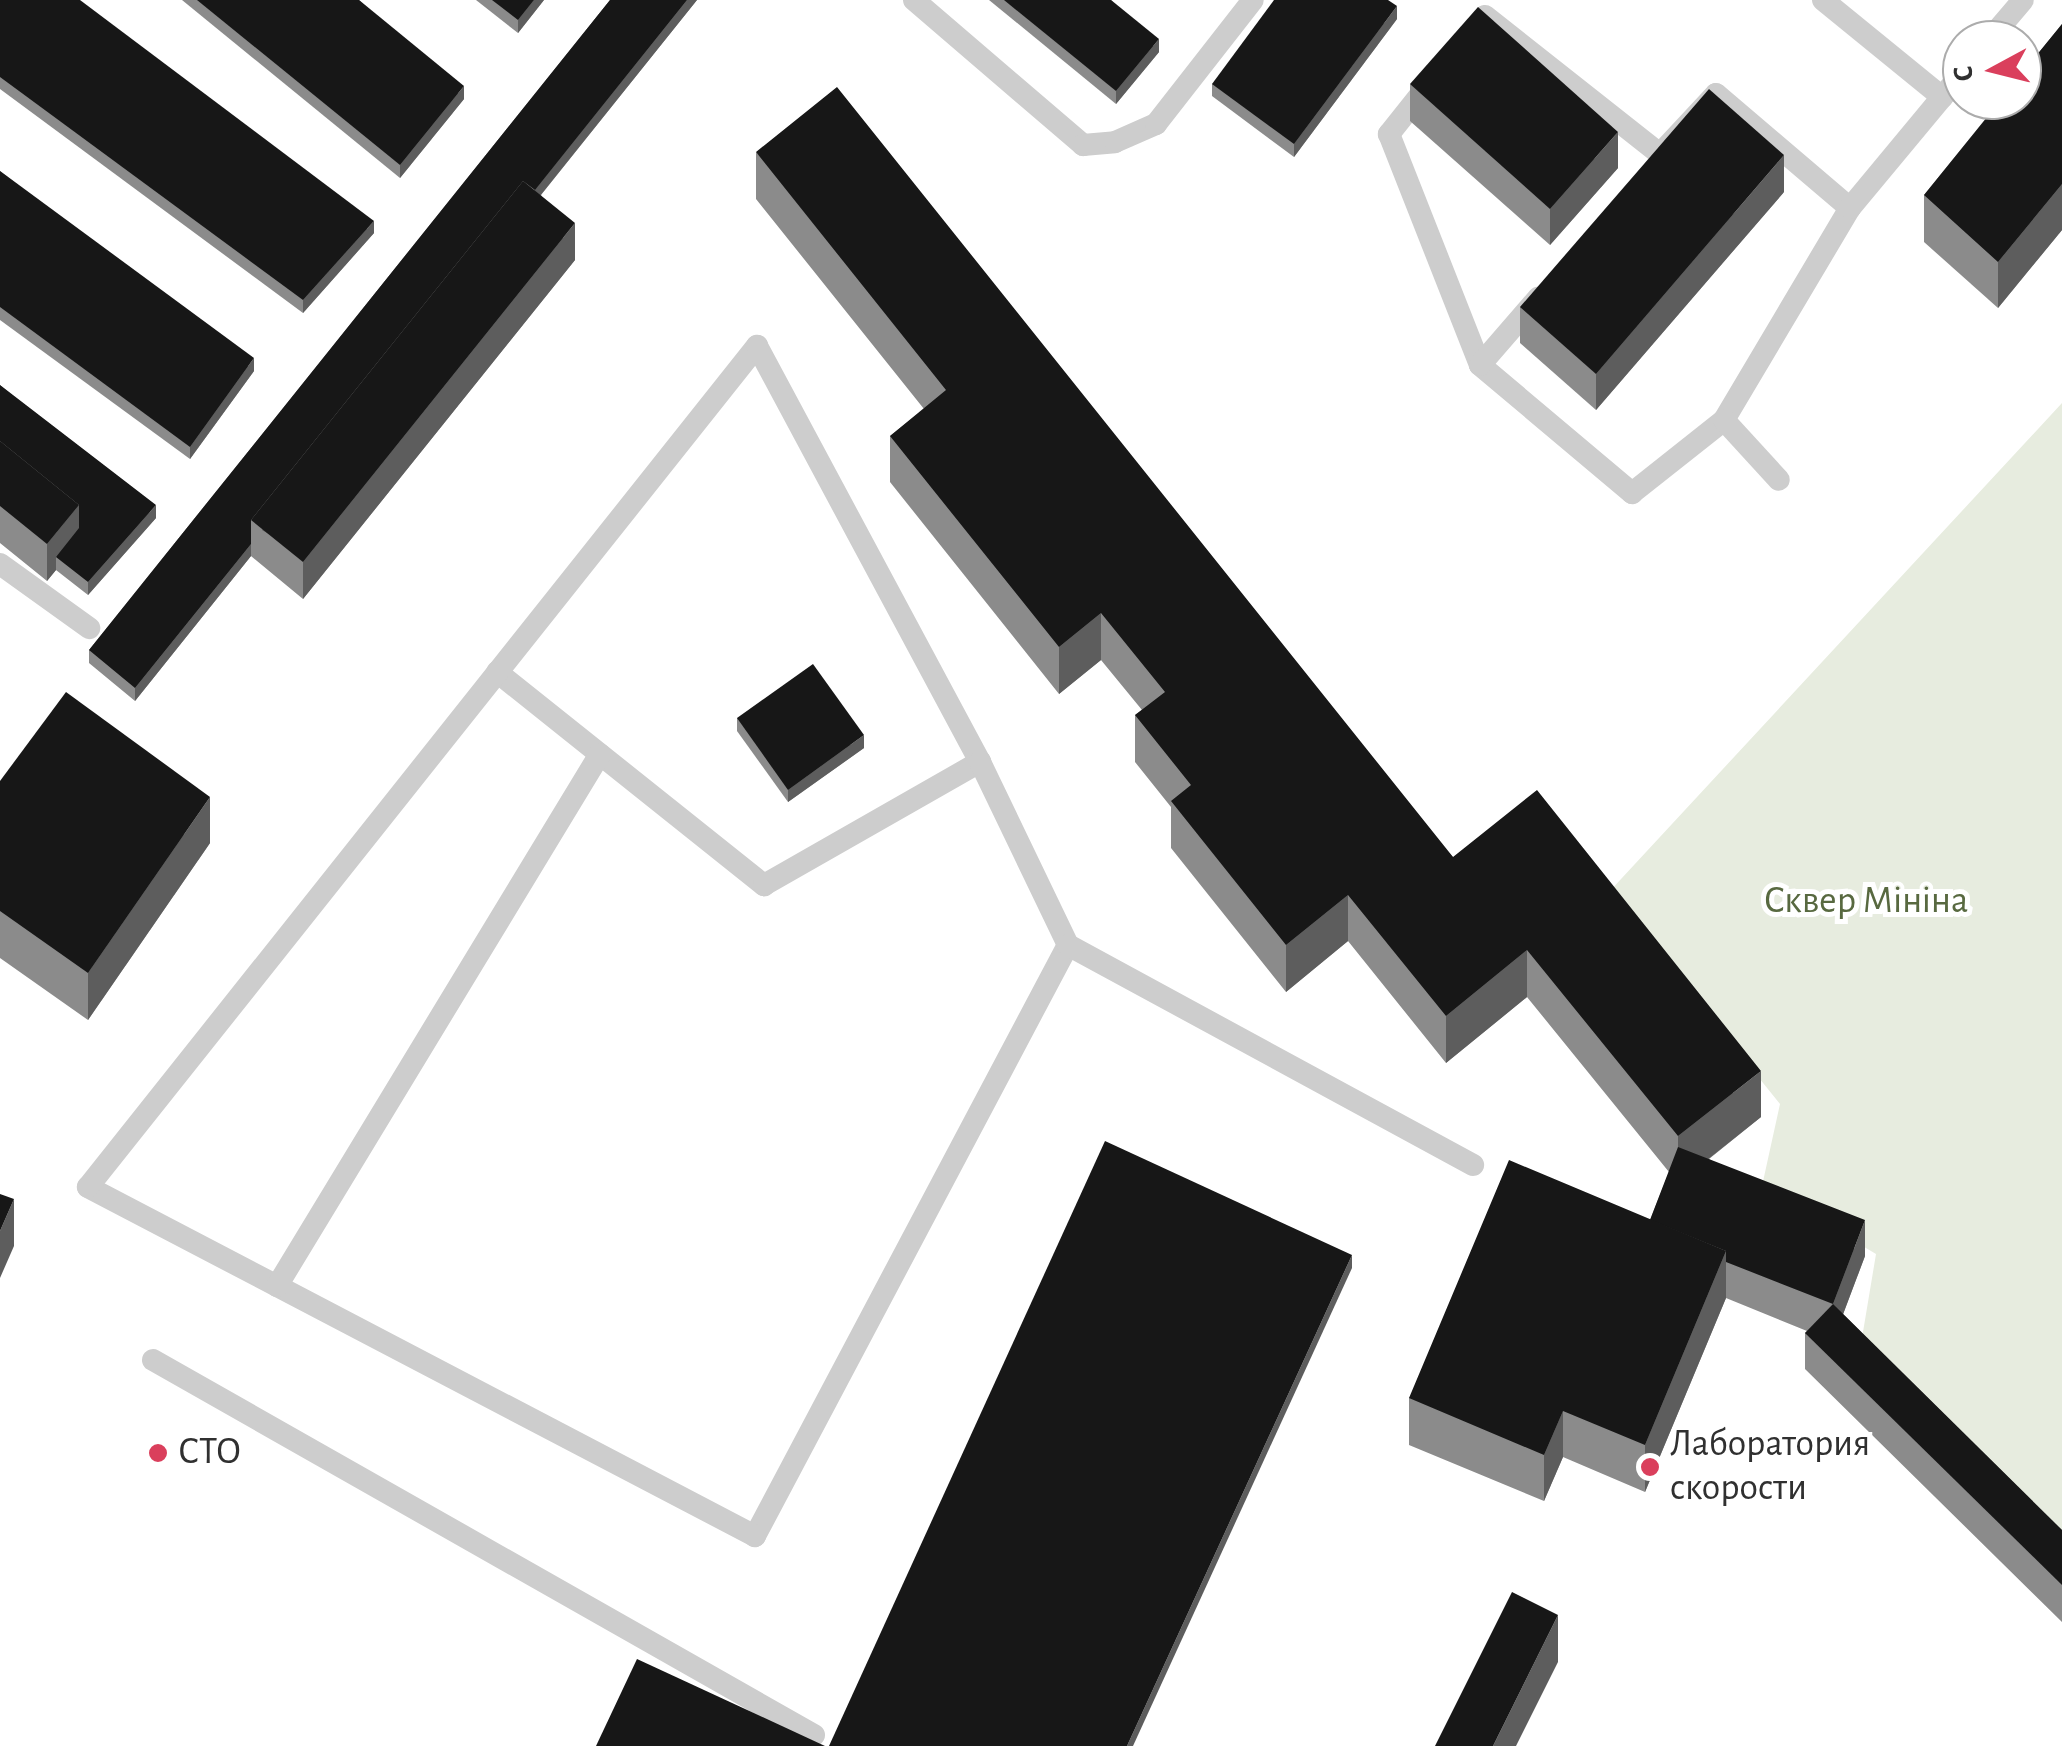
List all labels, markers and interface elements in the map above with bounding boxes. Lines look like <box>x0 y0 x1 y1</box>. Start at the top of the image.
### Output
north arrow <box>1942 20 2042 120</box>
text: С <box>1949 64 1979 83</box>
park label: Сквер Мініна <box>1764 879 1968 925</box>
place label: Лаборатория скорости <box>1670 1422 1870 1512</box>
place label: СТО <box>178 1430 241 1476</box>
marker: СТО <box>147 1442 169 1464</box>
marker: Лаборатория скорости <box>1639 1456 1661 1478</box>

